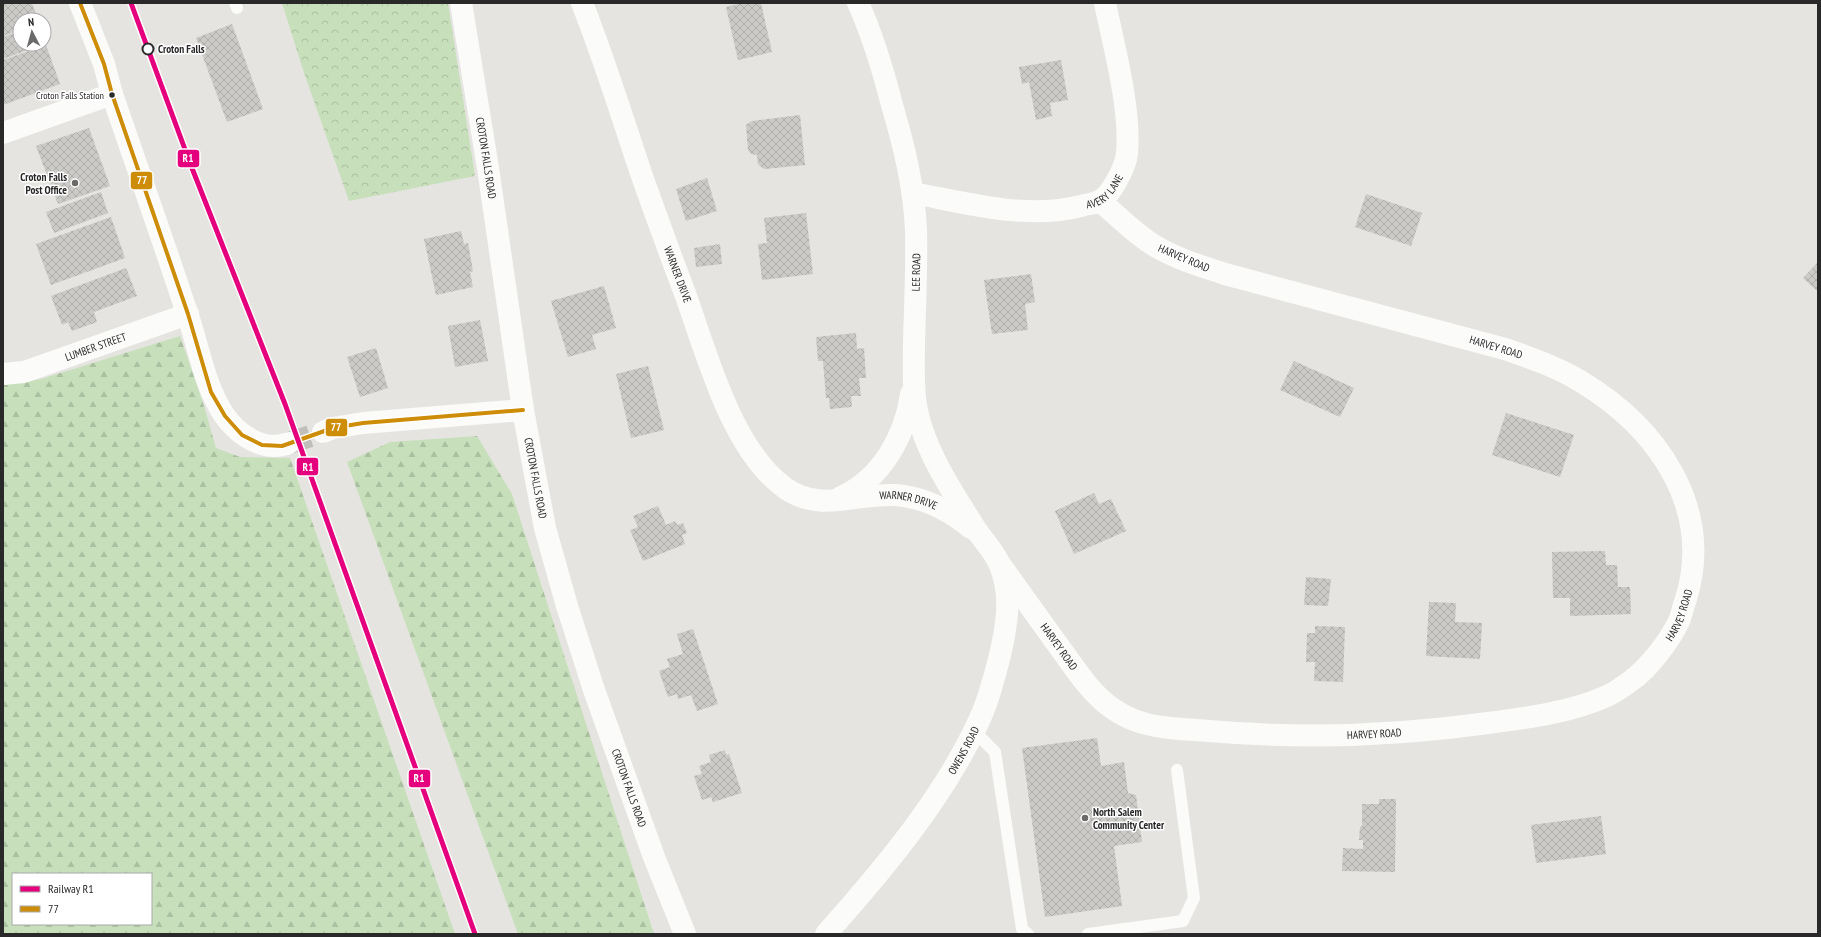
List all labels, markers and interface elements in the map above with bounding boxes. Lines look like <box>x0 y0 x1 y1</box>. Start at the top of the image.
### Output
north arrow <box>12 12 52 52</box>
text: N <box>27 15 35 29</box>
marker: Croton Falls <box>141 42 155 56</box>
place label: Croton Falls <box>158 42 205 56</box>
place label: Croton Falls Station <box>36 89 104 102</box>
marker: Croton Falls Station <box>107 90 117 100</box>
street label: CROTON FALLS ROAD <box>473 116 499 200</box>
line badge: R1 <box>177 149 200 168</box>
text: R1 <box>183 151 193 165</box>
place label: Croton Falls Post Office <box>20 170 67 197</box>
line badge: 77 <box>130 171 153 190</box>
street label: AVERY LANE <box>1085 171 1126 212</box>
text: 77 <box>137 173 147 187</box>
marker: Croton Falls Post Office <box>70 178 80 188</box>
street label: HARVEY ROAD <box>1156 241 1212 275</box>
street label: WARNER DRIVE <box>661 244 695 305</box>
street label: LEE ROAD <box>909 253 923 292</box>
street label: LUMBER STREET <box>63 329 128 364</box>
street label: HARVEY ROAD <box>1468 332 1524 362</box>
line badge: 77 <box>325 418 348 437</box>
text: 77 <box>331 420 341 434</box>
street label: CROTON FALLS ROAD <box>521 436 550 520</box>
line badge: R1 <box>296 457 319 476</box>
text: R1 <box>303 460 313 474</box>
street label: WARNER DRIVE <box>879 488 940 513</box>
street label: HARVEY ROAD <box>1662 588 1695 644</box>
street label: HARVEY ROAD <box>1038 620 1081 673</box>
street label: OWENS ROAD <box>945 724 982 777</box>
street label: HARVEY ROAD <box>1347 725 1402 742</box>
street label: CROTON FALLS ROAD <box>609 747 650 829</box>
line badge: R1 <box>408 769 431 788</box>
text: R1 <box>414 771 424 785</box>
place label: North Salem Community Center <box>1093 805 1165 832</box>
marker: North Salem Community Center <box>1080 813 1090 823</box>
legend <box>12 873 152 925</box>
text: Railway R1 <box>48 881 94 896</box>
text: 77 <box>48 901 59 916</box>

